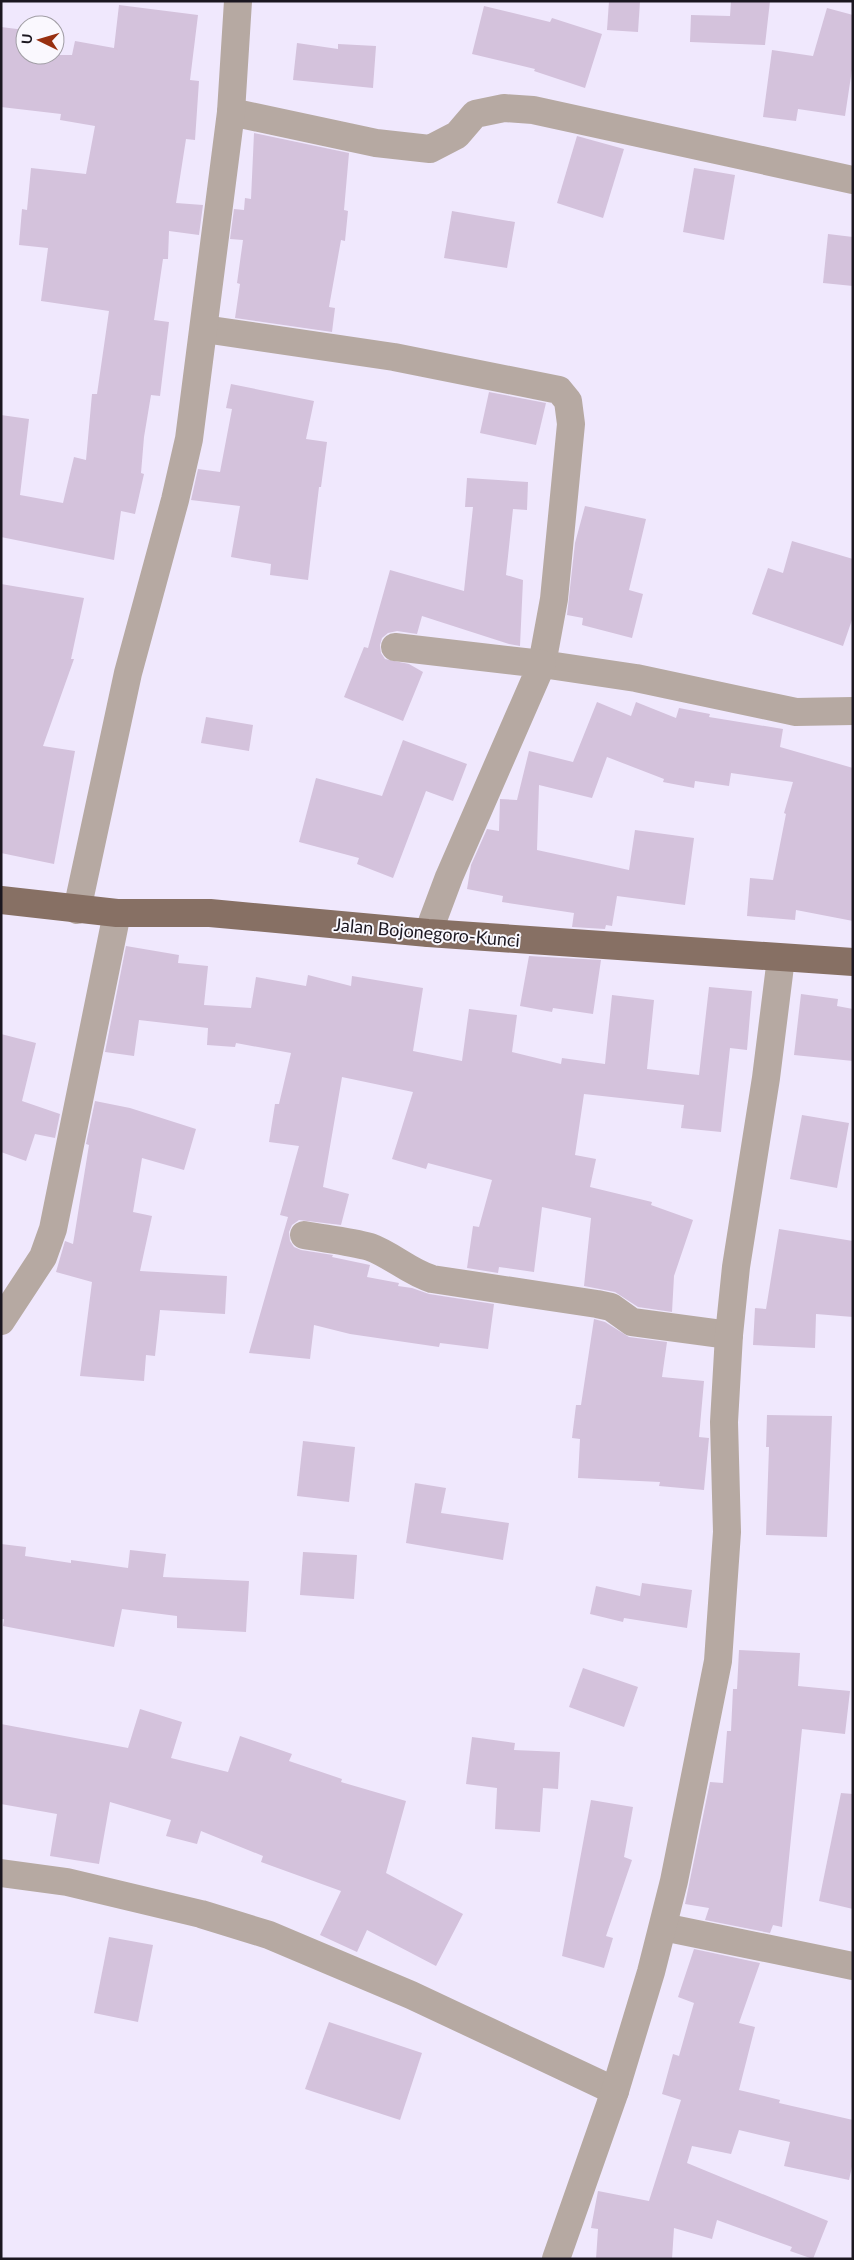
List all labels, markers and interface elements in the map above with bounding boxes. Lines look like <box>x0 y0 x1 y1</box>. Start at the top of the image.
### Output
north arrow <box>15 15 65 65</box>
text: U <box>18 33 35 45</box>
street label: Jalan Bojonegoro-Kunci <box>333 913 521 951</box>

